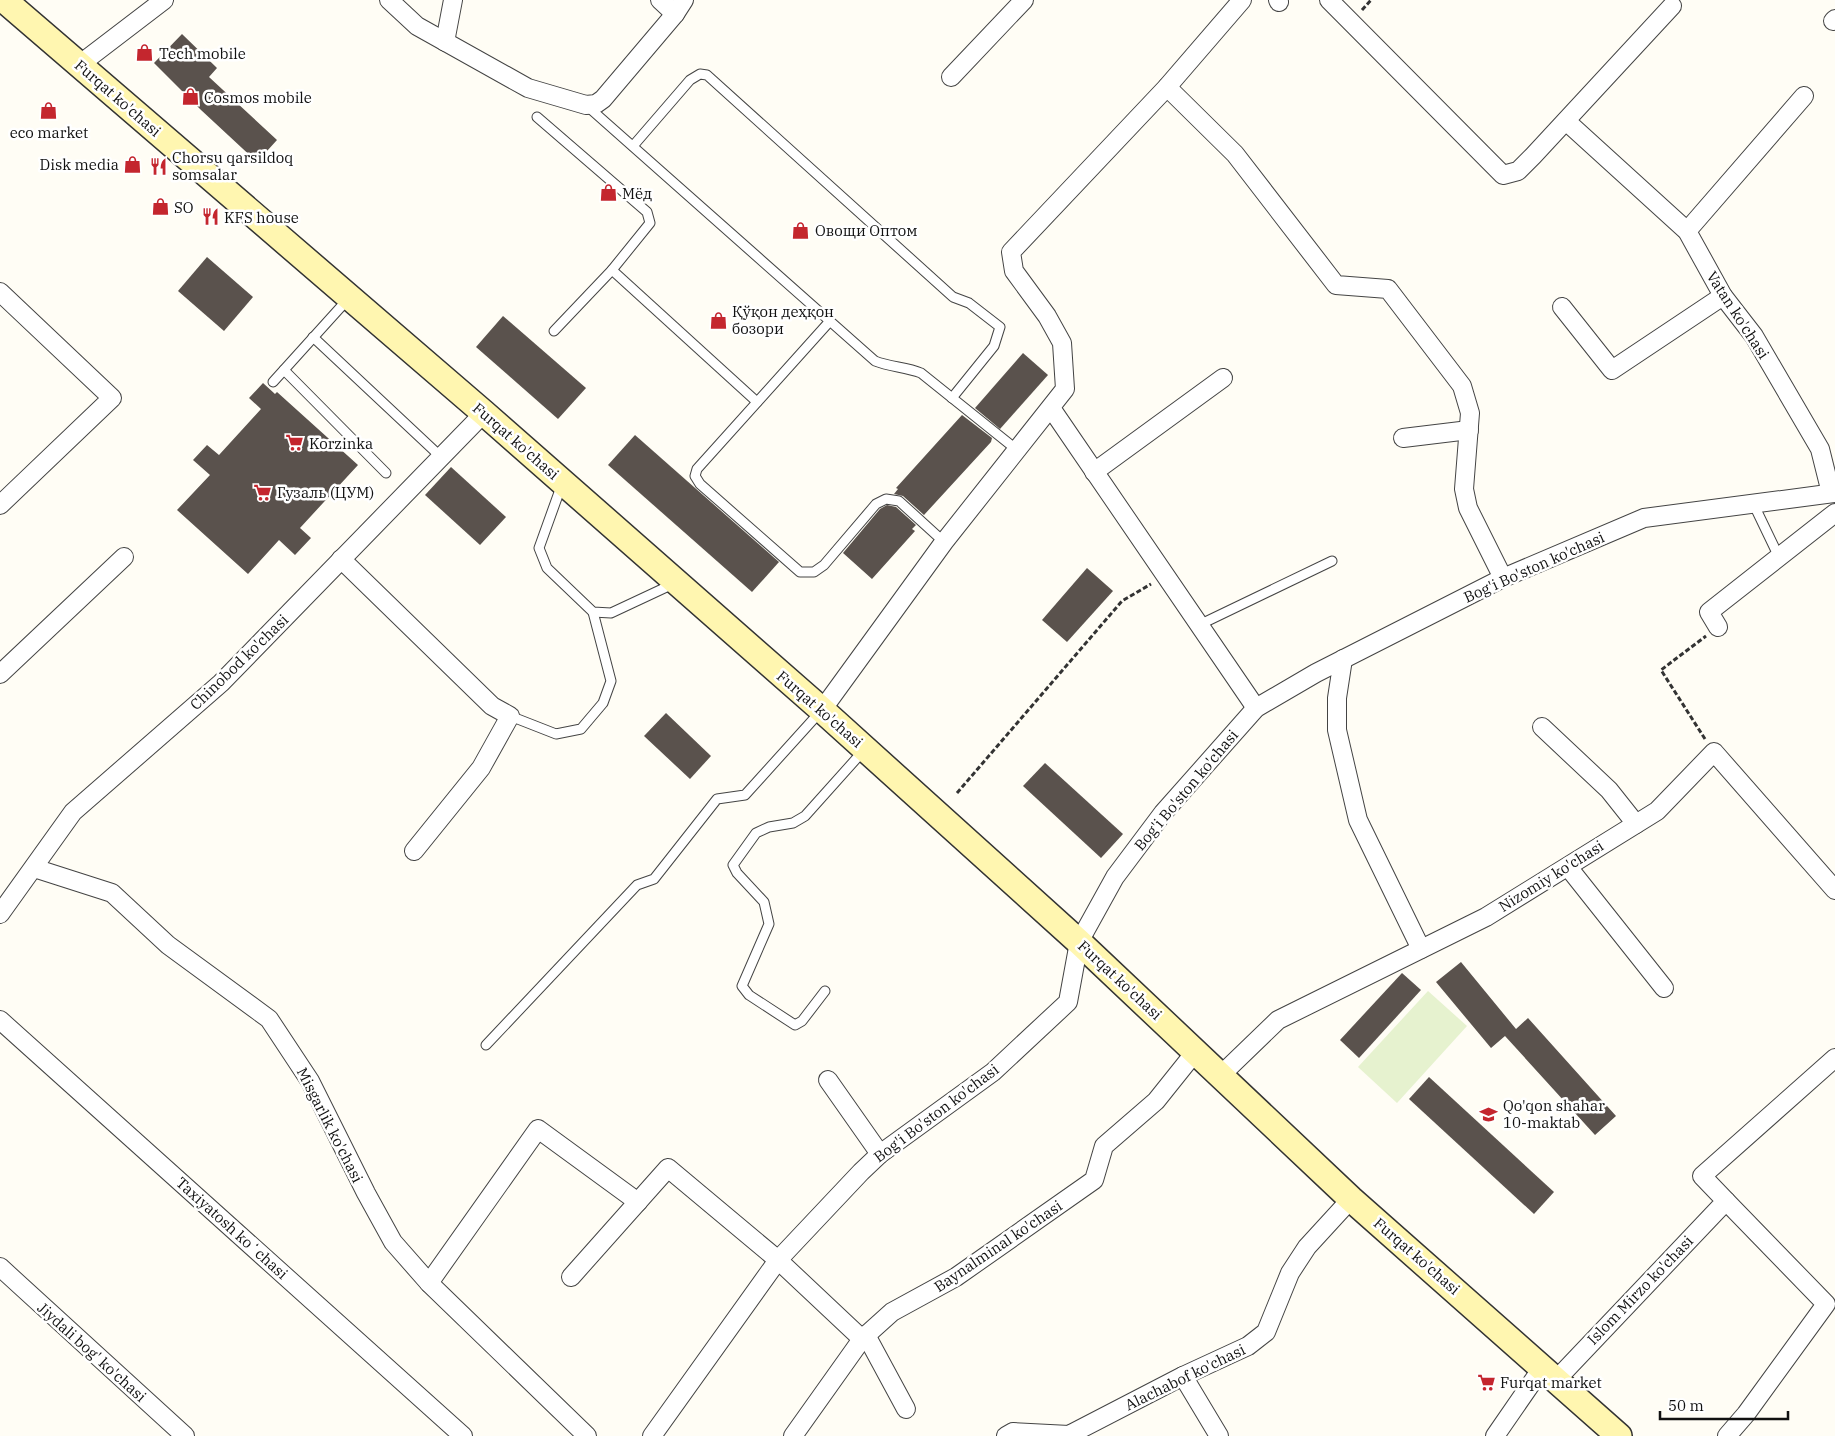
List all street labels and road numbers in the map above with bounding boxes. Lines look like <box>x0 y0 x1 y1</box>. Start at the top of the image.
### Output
street label: Furqat ko'chasi <box>71 55 165 141</box>
street label: Vatan ko'chasi <box>1703 268 1774 363</box>
street label: Furqat ko'chasi <box>469 398 563 484</box>
street label: Bog'i Bo'ston ko'chasi <box>1461 527 1608 607</box>
street label: Chinobod ko'chasi <box>186 610 292 714</box>
street label: Furqat ko'chasi <box>773 666 867 752</box>
street label: Bog'i Bo'ston ko'chasi <box>1130 725 1242 854</box>
street label: Nizomiy ko'chasi <box>1495 836 1607 916</box>
street label: Furqat ko'chasi <box>1074 936 1166 1024</box>
street label: Bog'i Bo'ston ko'chasi <box>870 1060 1003 1166</box>
street label: Misgarlik ko'chasi <box>293 1064 367 1186</box>
street label: Taxiyatosh koʻchasi <box>172 1173 292 1283</box>
street label: Baynalminal ko'chasi <box>930 1196 1066 1296</box>
street label: Furqat ko'chasi <box>1370 1213 1464 1299</box>
street label: Islom Mirzo ko'chasi <box>1583 1231 1697 1349</box>
street label: Jiydali bog' ko'chasi <box>34 1298 151 1406</box>
street label: Alachabof ko'chasi <box>1122 1340 1248 1414</box>

